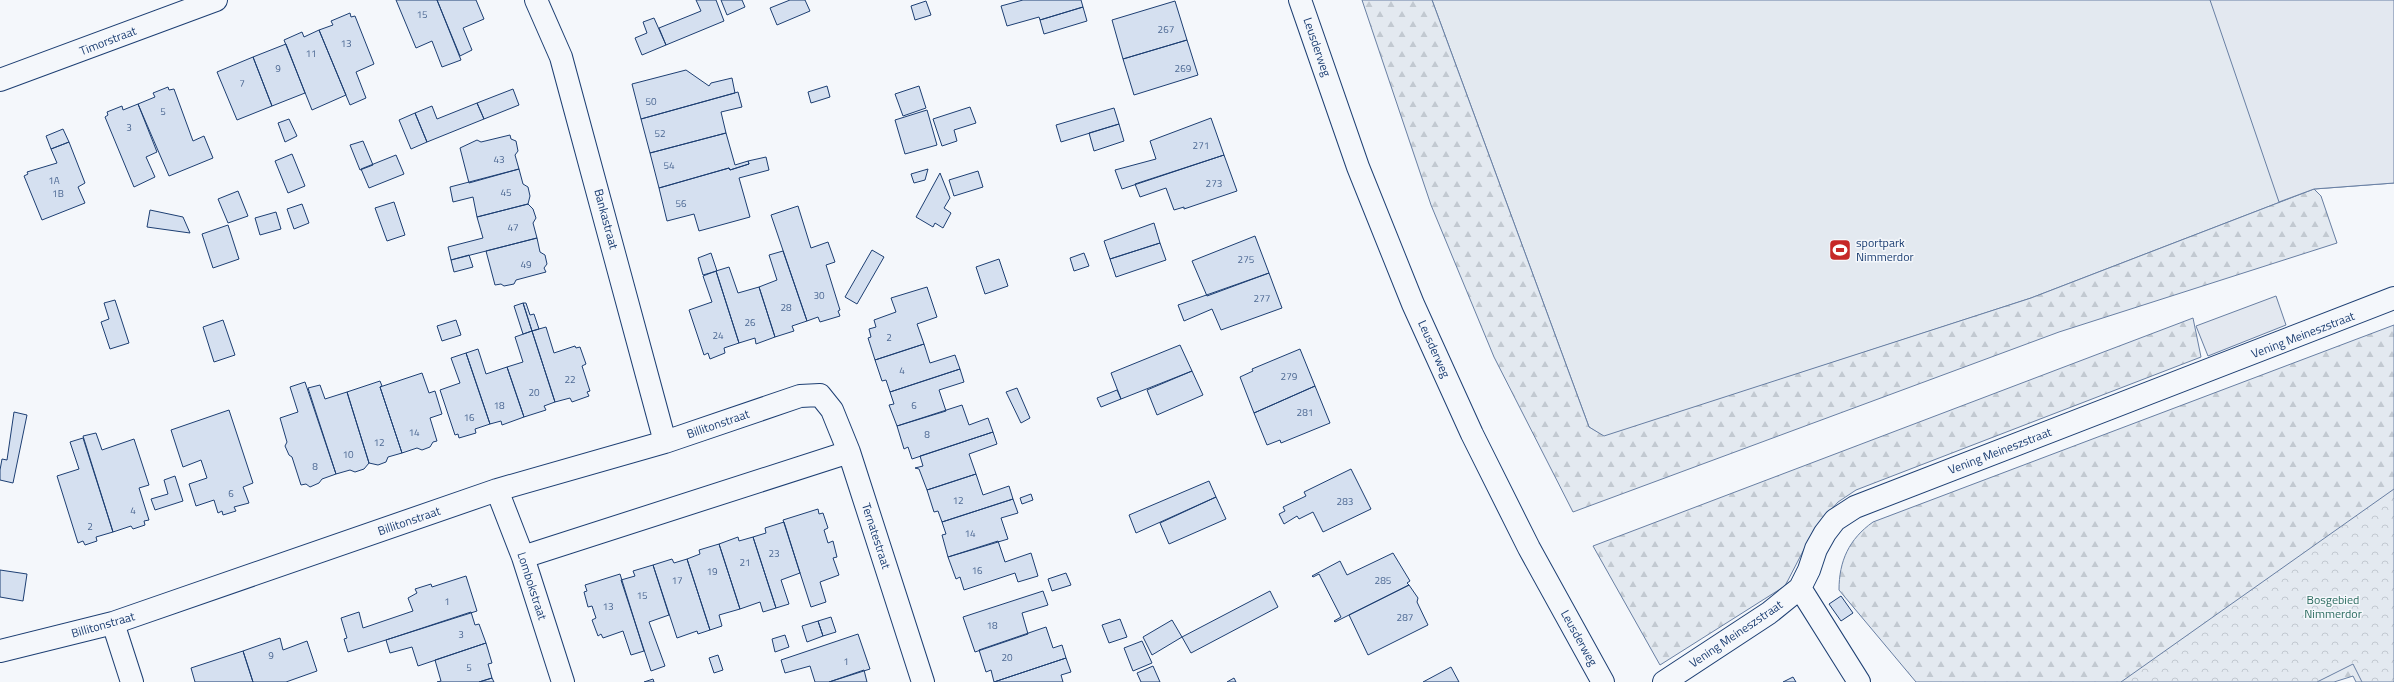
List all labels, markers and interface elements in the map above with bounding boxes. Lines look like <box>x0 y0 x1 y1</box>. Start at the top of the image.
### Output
house number: 15 <box>416 7 428 22</box>
street label: Leusderweg <box>1298 15 1336 79</box>
street label: Timorstraat <box>77 21 140 60</box>
house number: 267 <box>1158 22 1174 37</box>
house number: 13 <box>340 36 352 51</box>
house number: 11 <box>305 46 317 61</box>
house number: 9 <box>275 61 281 76</box>
house number: 269 <box>1175 61 1192 76</box>
house number: 7 <box>239 76 245 91</box>
house number: 50 <box>645 94 657 109</box>
house number: 5 <box>160 104 166 119</box>
house number: 3 <box>126 120 132 135</box>
house number: 52 <box>654 126 666 141</box>
house number: 271 <box>1193 138 1209 153</box>
house number: 43 <box>493 152 505 167</box>
house number: 54 <box>663 158 675 173</box>
house number: 1A <box>48 173 60 188</box>
house number: 273 <box>1206 176 1222 191</box>
house number: 45 <box>500 185 512 200</box>
house number: 1B <box>52 186 64 201</box>
street label: Bankastraat <box>589 187 624 252</box>
house number: 56 <box>675 196 687 211</box>
house number: 47 <box>507 220 519 235</box>
place label: sportpark Nimmerdor <box>1856 233 1914 266</box>
sports icon: sportpark Nimmerdor <box>1827 237 1853 263</box>
house number: 275 <box>1238 252 1255 267</box>
house number: 49 <box>520 257 532 272</box>
house number: 30 <box>813 288 825 303</box>
house number: 277 <box>1254 291 1270 306</box>
house number: 28 <box>780 300 792 315</box>
street label: Vening Meineszstraat <box>2248 306 2358 363</box>
house number: 26 <box>744 315 756 330</box>
street label: Leusderweg <box>1413 317 1456 381</box>
house number: 24 <box>712 328 724 343</box>
house number: 2 <box>886 330 892 345</box>
house number: 4 <box>899 363 905 378</box>
house number: 279 <box>1281 369 1298 384</box>
house number: 22 <box>564 372 576 387</box>
house number: 20 <box>528 385 540 400</box>
house number: 18 <box>493 398 505 413</box>
house number: 6 <box>911 398 917 413</box>
street label: Billitonstraat <box>684 404 753 443</box>
house number: 281 <box>1297 405 1313 420</box>
house number: 16 <box>463 410 475 425</box>
street label: Vening Meineszstraat <box>1945 422 2055 479</box>
house number: 14 <box>408 425 420 440</box>
house number: 8 <box>924 427 930 442</box>
house number: 12 <box>373 435 385 450</box>
house number: 10 <box>342 447 354 462</box>
house number: 8 <box>312 459 318 474</box>
house number: 6 <box>228 486 234 501</box>
house number: 12 <box>952 493 964 508</box>
house number: 283 <box>1337 494 1353 509</box>
street label: Ternatestraat <box>857 500 896 572</box>
street label: Billitonstraat <box>375 501 444 540</box>
house number: 4 <box>130 503 136 518</box>
house number: 2 <box>87 519 93 534</box>
house number: 14 <box>964 526 976 541</box>
house number: 23 <box>768 546 780 561</box>
street label: Lombokstraat <box>513 549 553 623</box>
house number: 21 <box>739 555 751 570</box>
house number: 16 <box>971 563 983 578</box>
house number: 19 <box>706 564 718 579</box>
house number: 17 <box>671 573 683 588</box>
house number: 285 <box>1375 573 1392 588</box>
house number: 15 <box>636 588 648 603</box>
park label: Bosgebied Nimmerdor <box>2304 590 2362 623</box>
house number: 1 <box>444 594 450 609</box>
street label: Vening Meineszstraat <box>1685 595 1787 672</box>
house number: 13 <box>602 599 614 614</box>
street label: Billitonstraat <box>69 606 138 643</box>
street label: Leusderweg <box>1556 606 1603 669</box>
house number: 287 <box>1397 610 1413 625</box>
house number: 18 <box>986 618 998 633</box>
house number: 3 <box>458 627 464 642</box>
house number: 9 <box>268 648 274 663</box>
house number: 20 <box>1001 650 1013 665</box>
house number: 1 <box>843 654 849 669</box>
house number: 5 <box>466 660 472 675</box>

